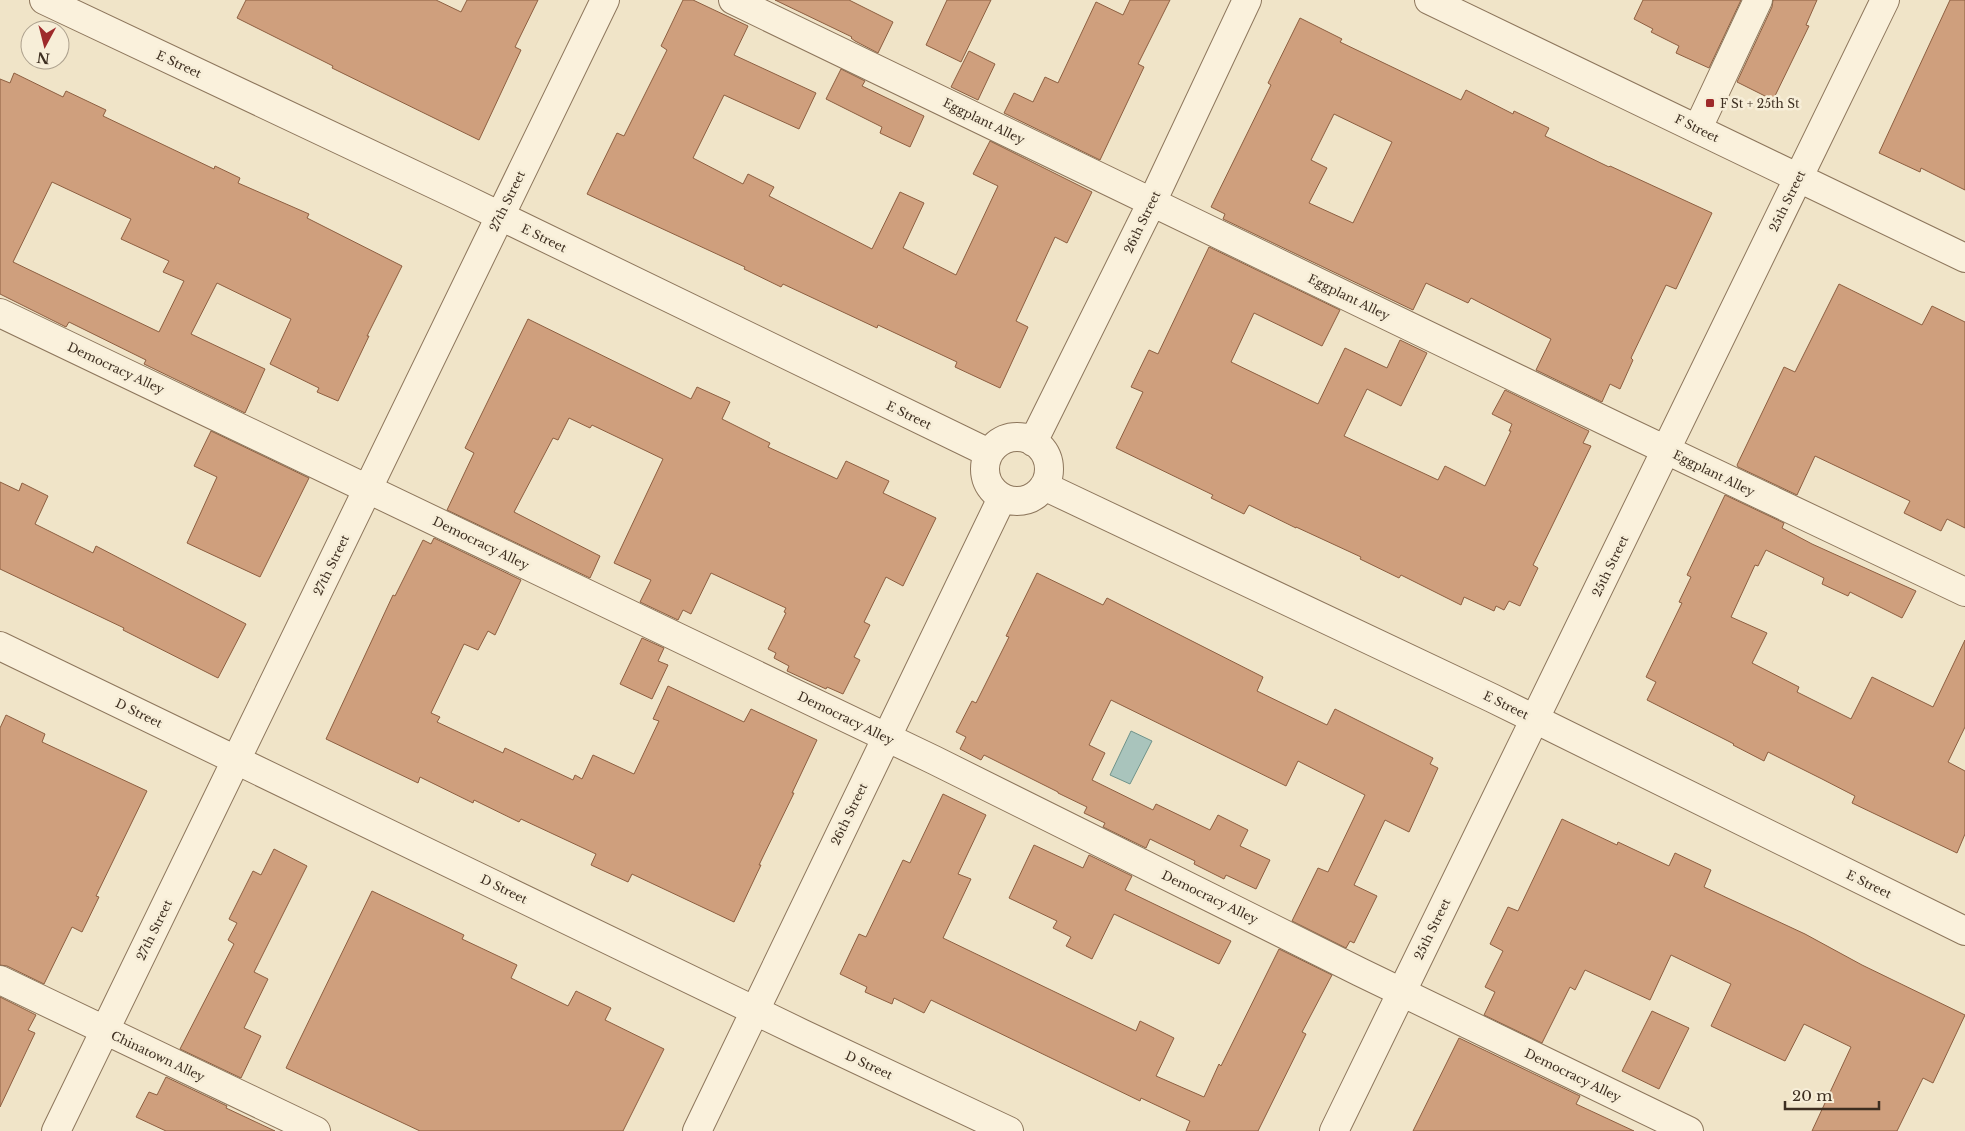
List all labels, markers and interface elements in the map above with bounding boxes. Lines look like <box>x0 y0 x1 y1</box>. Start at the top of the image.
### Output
north arrow <box>20 20 70 70</box>
street label: E Street <box>154 47 204 81</box>
text: N <box>36 48 51 68</box>
street label: Eggplant Alley <box>941 95 1028 147</box>
place label: F St + 25th St <box>1720 96 1800 111</box>
marker: F St + 25th St <box>1704 97 1716 109</box>
street label: F Street <box>1672 111 1722 145</box>
street label: 25th Street <box>1766 167 1809 234</box>
street label: 27th Street <box>486 168 528 234</box>
street label: 26th Street <box>1120 188 1164 256</box>
street label: E Street <box>519 221 569 256</box>
street label: Eggplant Alley <box>1306 271 1393 323</box>
street label: Democracy Alley <box>65 339 167 397</box>
street label: E Street <box>884 398 934 433</box>
street label: Eggplant Alley <box>1671 447 1758 499</box>
street label: Democracy Alley <box>430 513 532 573</box>
street label: 27th Street <box>310 532 352 598</box>
street label: 25th Street <box>1589 532 1632 599</box>
street label: Democracy Alley <box>795 688 897 748</box>
street label: E Street <box>1481 688 1531 723</box>
street label: D Street <box>113 695 165 731</box>
street label: 26th Street <box>827 780 871 848</box>
street label: Democracy Alley <box>1159 867 1261 927</box>
street label: E Street <box>1844 867 1894 902</box>
street label: D Street <box>478 871 530 907</box>
street label: 25th Street <box>1411 895 1454 962</box>
street label: 27th Street <box>133 897 175 963</box>
street label: Chinatown Alley <box>109 1028 208 1084</box>
street label: Democracy Alley <box>1522 1045 1624 1105</box>
street label: D Street <box>843 1048 895 1083</box>
scale bar <box>1785 1078 1879 1110</box>
text: 20 m <box>1792 1086 1832 1105</box>

